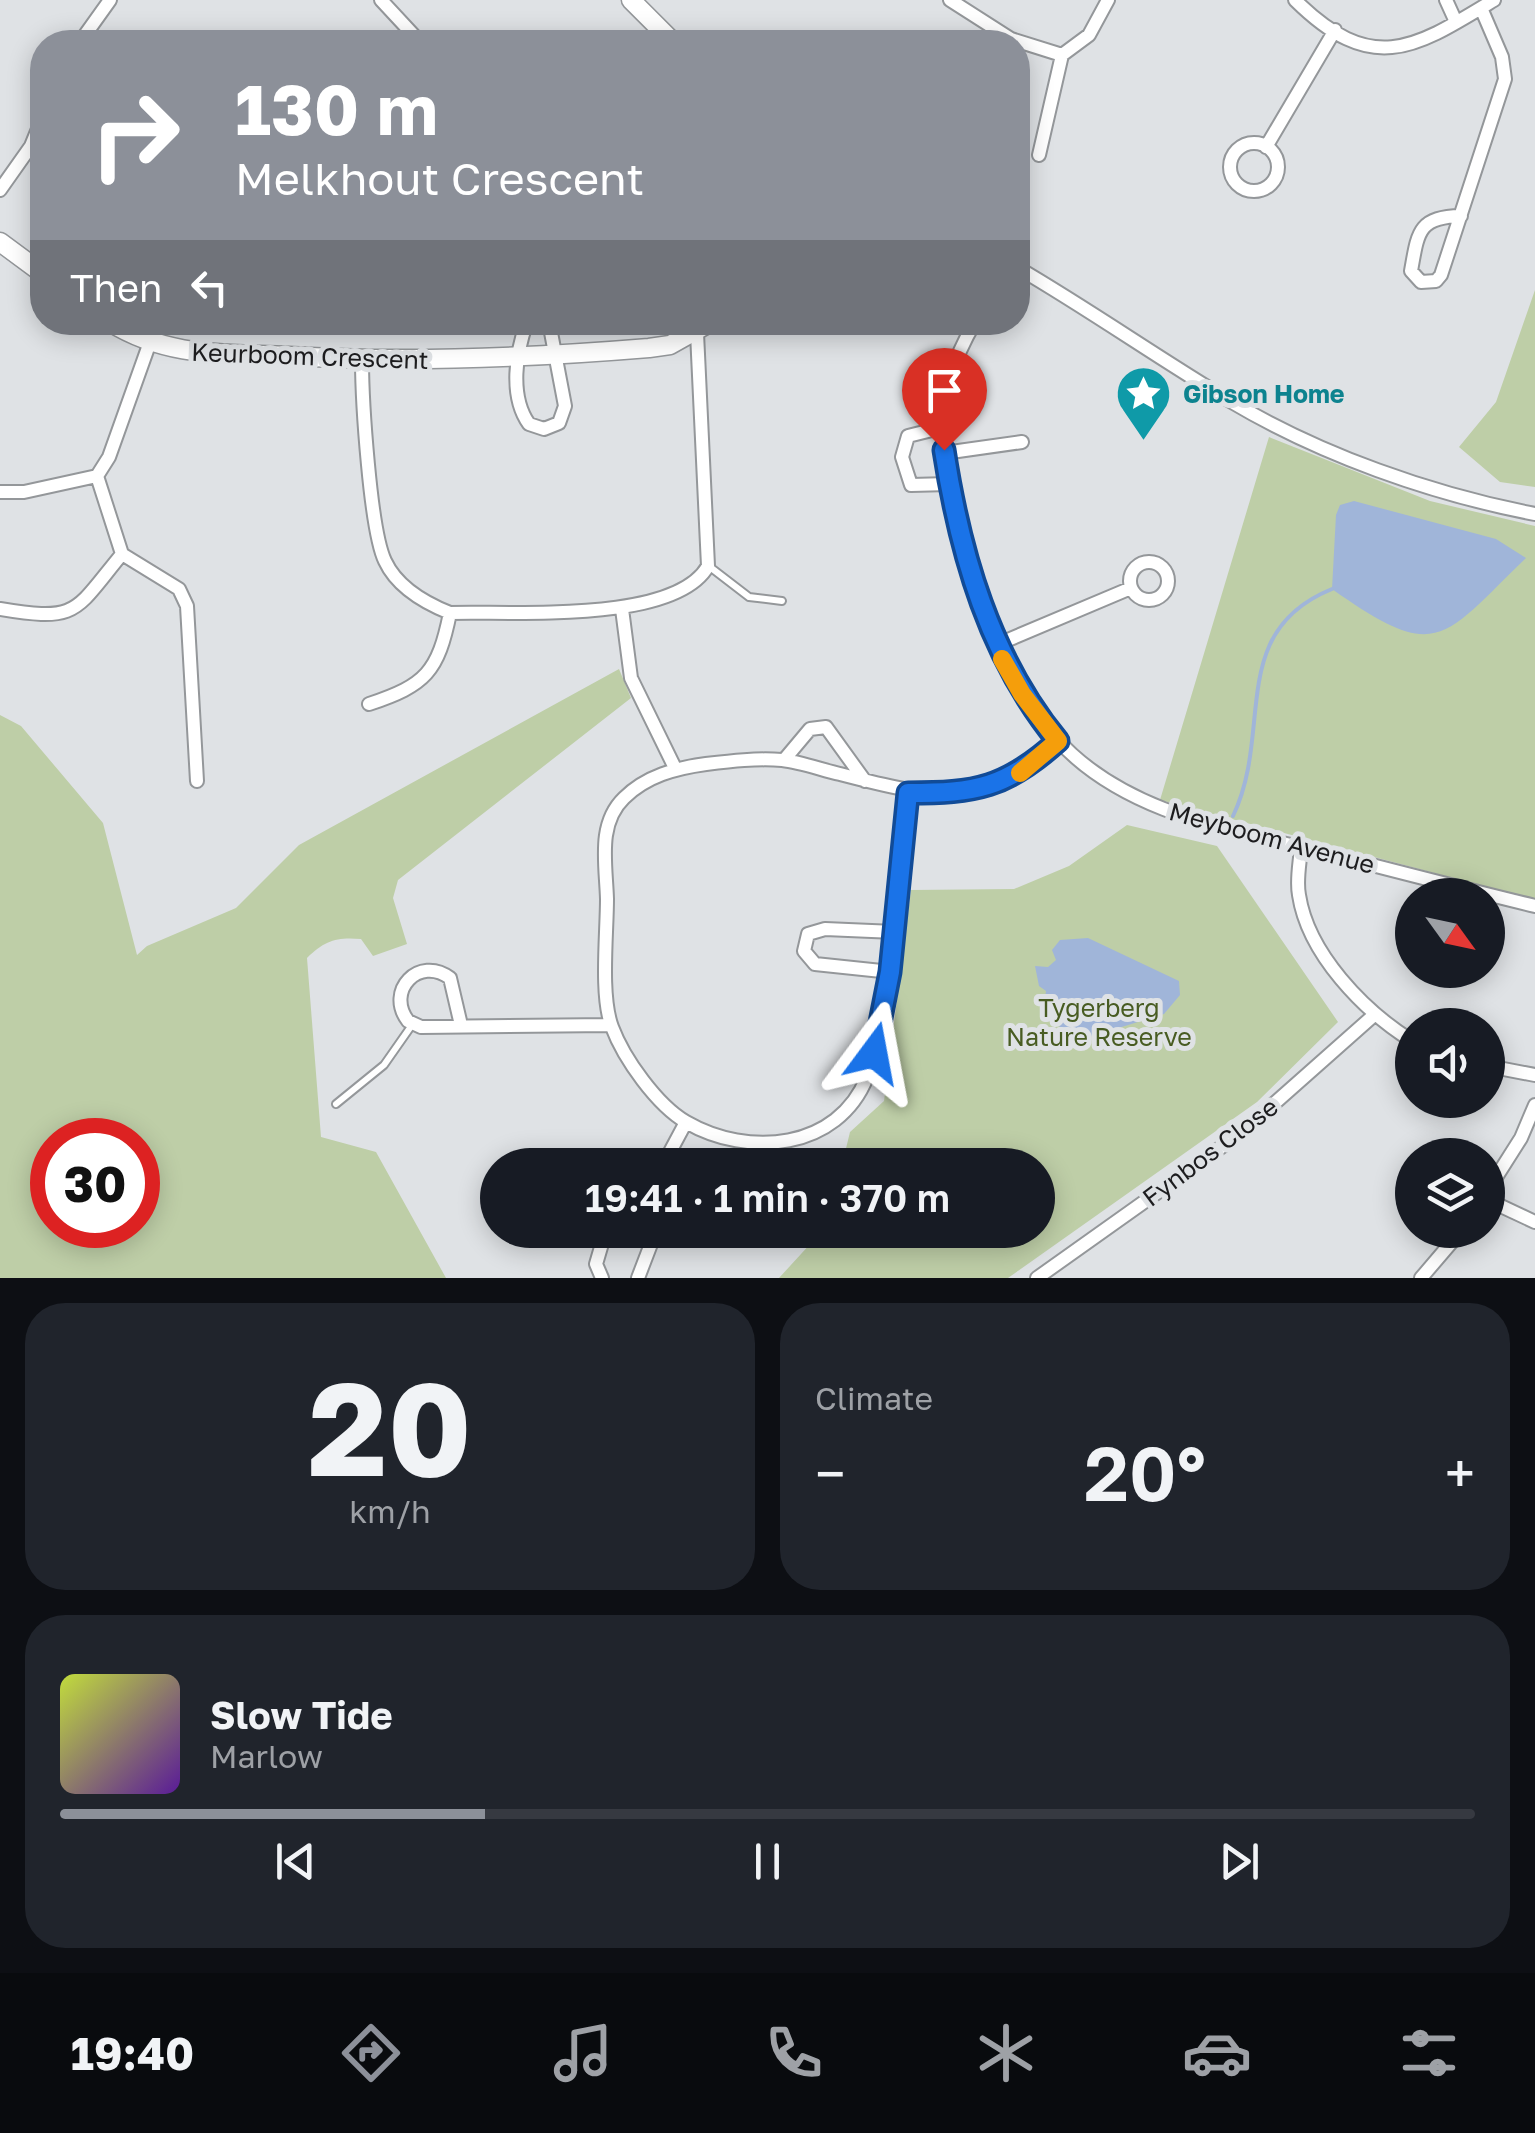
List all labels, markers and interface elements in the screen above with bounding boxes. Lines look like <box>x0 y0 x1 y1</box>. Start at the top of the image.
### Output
text: 130 m <box>235 66 438 150</box>
icon: right <box>70 70 200 200</box>
text: Melkhout Crescent <box>235 151 644 205</box>
icon: left <box>182 260 237 315</box>
text: Then <box>70 265 162 310</box>
street label: Keurboom Crescent <box>191 336 429 375</box>
pin <box>902 348 987 451</box>
icon: arrive <box>917 363 972 418</box>
place icon: Gibson Home <box>1114 364 1174 443</box>
place label: Gibson Home <box>1183 378 1345 409</box>
street label: Meyboom Avenue <box>1166 795 1378 880</box>
north arrow <box>1395 878 1505 988</box>
map controls <box>1395 878 1505 1248</box>
park label: Tygerberg Nature Reserve <box>1006 992 1192 1052</box>
position arrow <box>822 1001 926 1105</box>
button: sound <box>1395 1008 1505 1118</box>
street label: Fynbos Close <box>1136 1091 1284 1213</box>
speed limit sign: 30 <box>30 1118 160 1248</box>
button: layers <box>1395 1138 1505 1248</box>
text: 19:41 · 1 min · 370 m <box>585 1175 950 1220</box>
text: 20 <box>308 1349 472 1505</box>
text: Climate <box>815 1379 933 1417</box>
text: 20° <box>1084 1427 1206 1518</box>
text: − <box>815 1440 845 1506</box>
text: + <box>1445 1440 1475 1506</box>
text: km/h <box>349 1492 431 1530</box>
text: Slow Tide <box>210 1692 393 1737</box>
text: Marlow <box>210 1737 323 1775</box>
icon: previous <box>268 1834 323 1889</box>
icon: pause <box>740 1834 795 1889</box>
icon: next <box>1212 1834 1267 1889</box>
icon: directions <box>336 2018 406 2088</box>
icon: music <box>548 2018 618 2088</box>
icon: phone <box>759 2018 829 2088</box>
icon: climate <box>971 2018 1041 2088</box>
icon: car <box>1182 2018 1252 2088</box>
icon: filters <box>1394 2018 1464 2088</box>
text: 19:40 <box>71 2026 194 2080</box>

